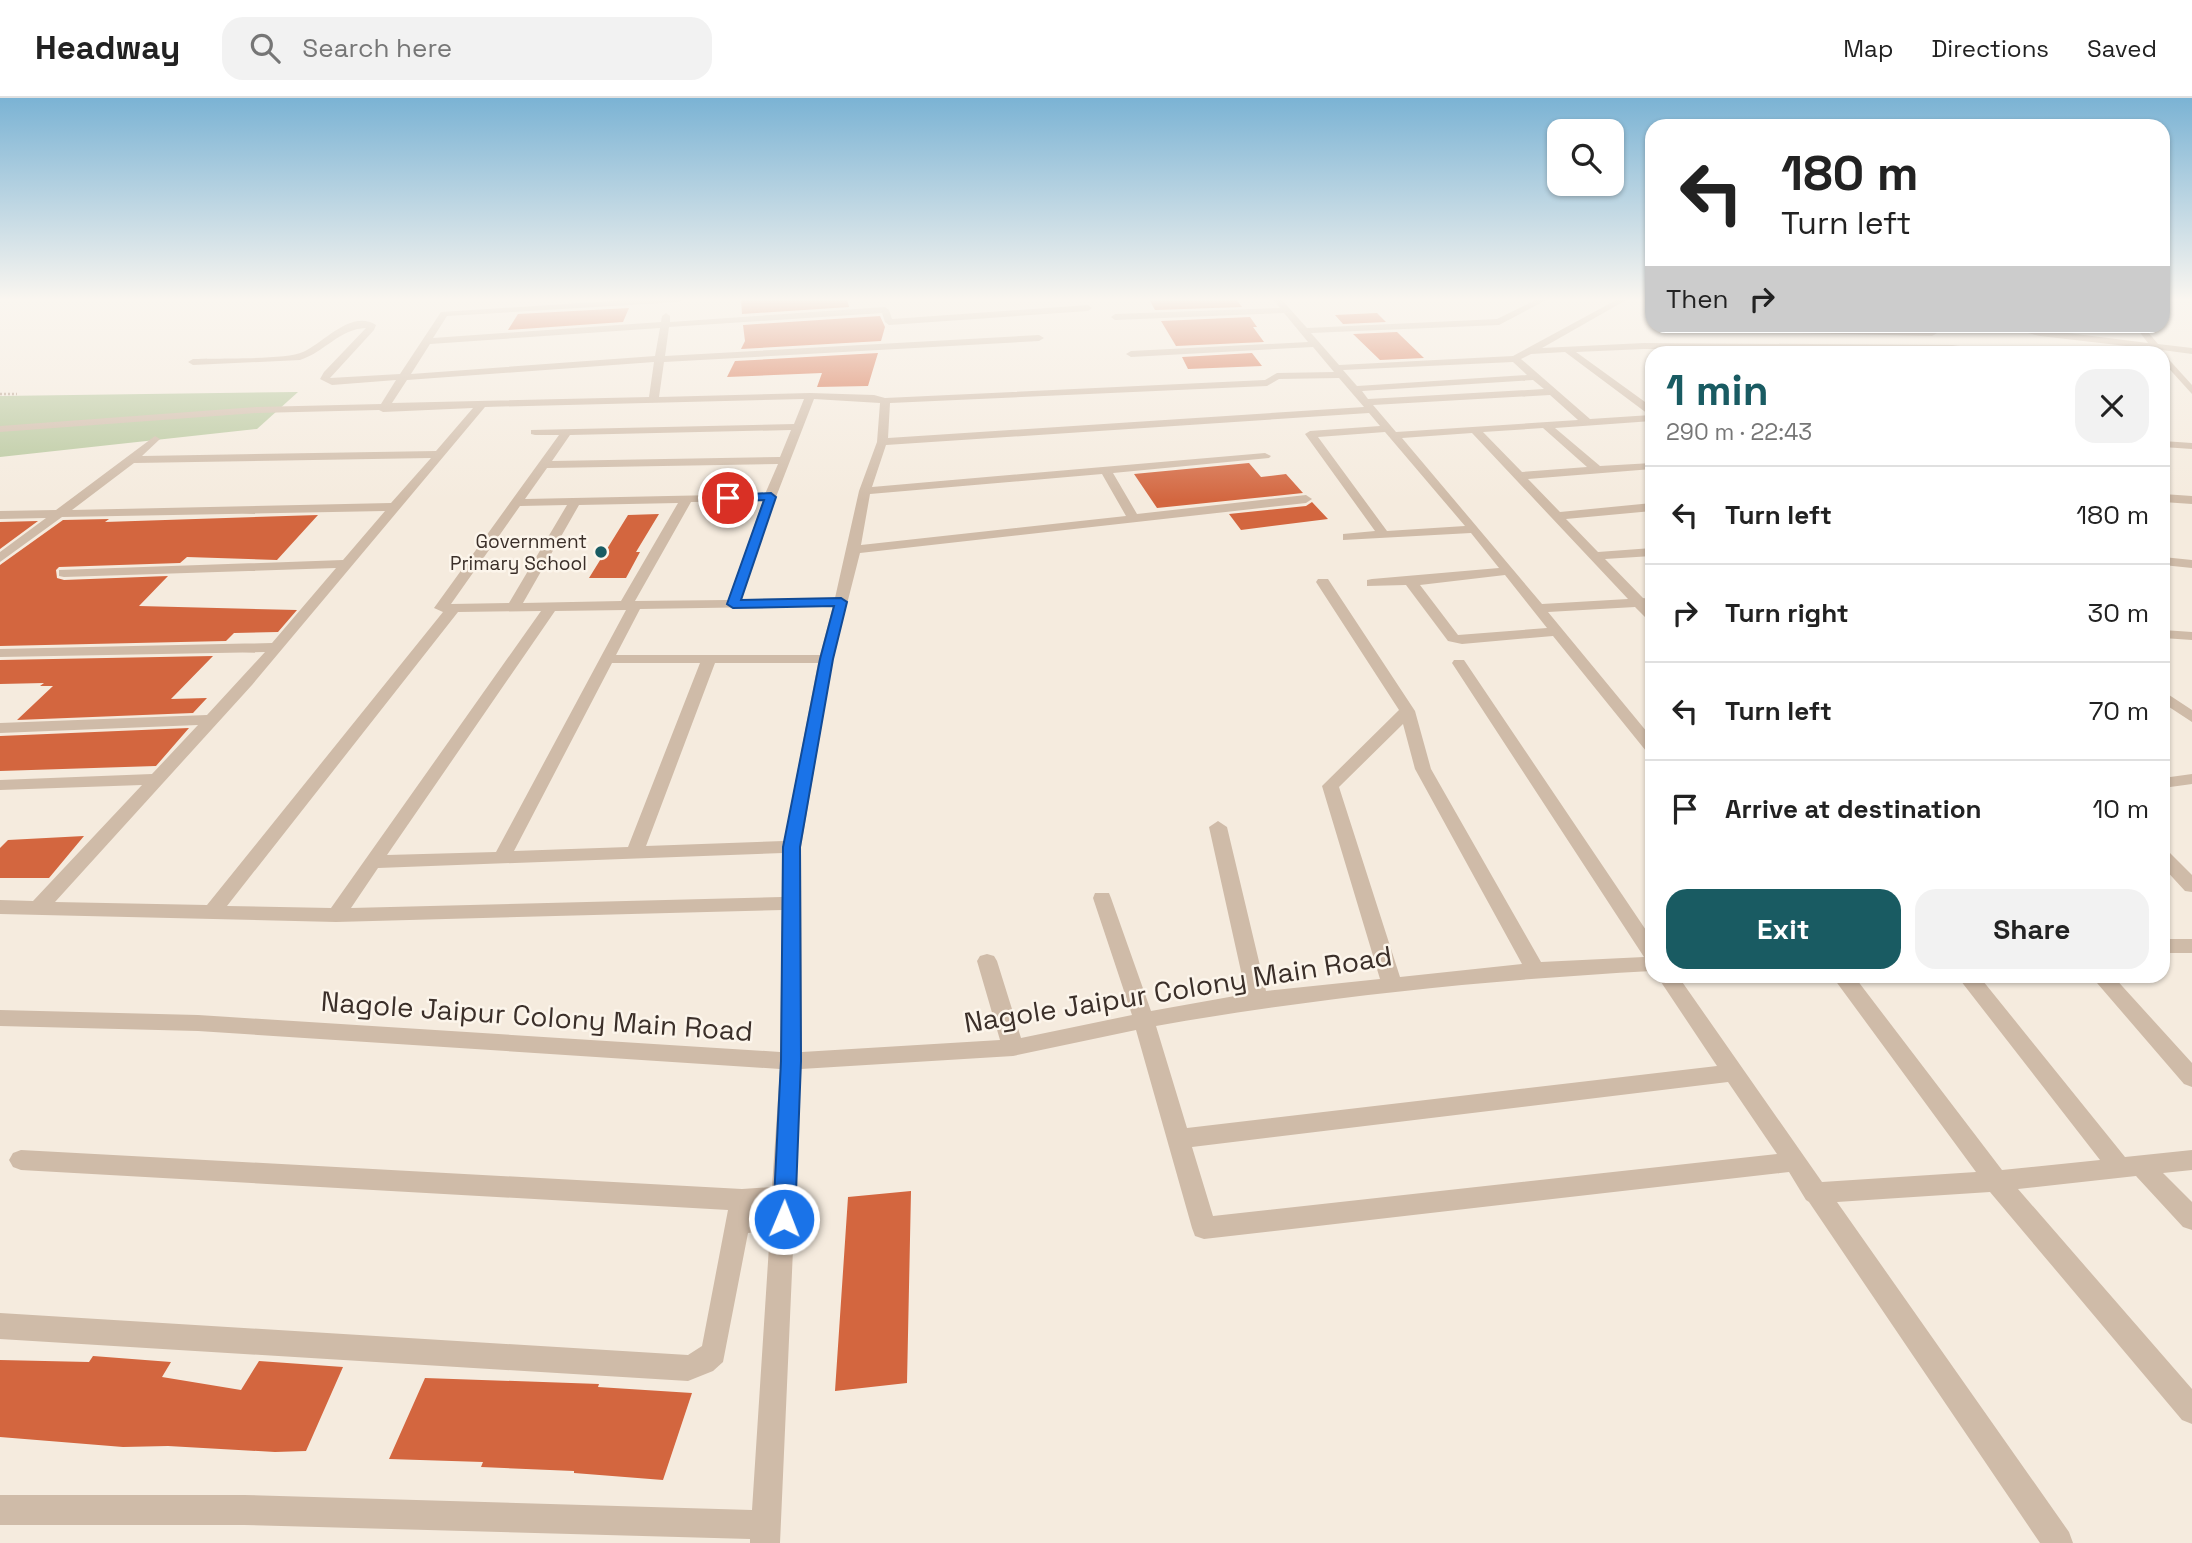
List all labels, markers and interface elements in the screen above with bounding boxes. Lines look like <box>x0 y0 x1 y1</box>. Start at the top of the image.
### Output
search box <box>222 17 712 80</box>
text: Headway <box>35 27 180 69</box>
icon: search <box>246 29 284 67</box>
text: Search here <box>302 31 452 65</box>
text: Map <box>1843 33 1893 64</box>
text: Directions <box>1931 33 2049 64</box>
text: Saved <box>2087 33 2157 64</box>
map controls <box>1547 119 1624 196</box>
button: search <box>1547 119 1624 196</box>
text: 180 m <box>1781 142 1919 204</box>
icon: left <box>1666 147 1757 238</box>
text: Turn left <box>1781 203 1911 243</box>
icon: right <box>1743 280 1781 318</box>
text: Then <box>1666 282 1729 316</box>
text: 1 min <box>1666 364 1769 417</box>
button: close <box>2075 369 2149 443</box>
text: 290 m · 22:43 <box>1666 417 1812 447</box>
pin <box>698 468 758 528</box>
icon: arrive <box>709 479 747 517</box>
icon: left <box>1666 496 1704 534</box>
text: Turn left <box>1725 498 1832 532</box>
text: 180 m <box>2076 498 2149 532</box>
place label: Government Primary School <box>450 529 587 576</box>
marker: Government Primary School <box>593 544 609 560</box>
icon: right <box>1666 594 1704 632</box>
text: Turn right <box>1725 596 1849 630</box>
text: 30 m <box>2088 596 2149 630</box>
icon: left <box>1666 692 1704 730</box>
text: Turn left <box>1725 694 1832 728</box>
text: 70 m <box>2089 694 2149 728</box>
icon: arrive <box>1666 790 1704 828</box>
text: Arrive at destination <box>1725 792 1982 826</box>
text: 10 m <box>2092 792 2149 826</box>
button: Exit <box>1666 889 1901 969</box>
button: Share <box>1915 889 2149 969</box>
street label: Nagole Jaipur Colony Main Road <box>961 937 1395 1041</box>
street label: Nagole Jaipur Colony Main Road <box>320 983 754 1049</box>
position arrow <box>747 1182 821 1256</box>

